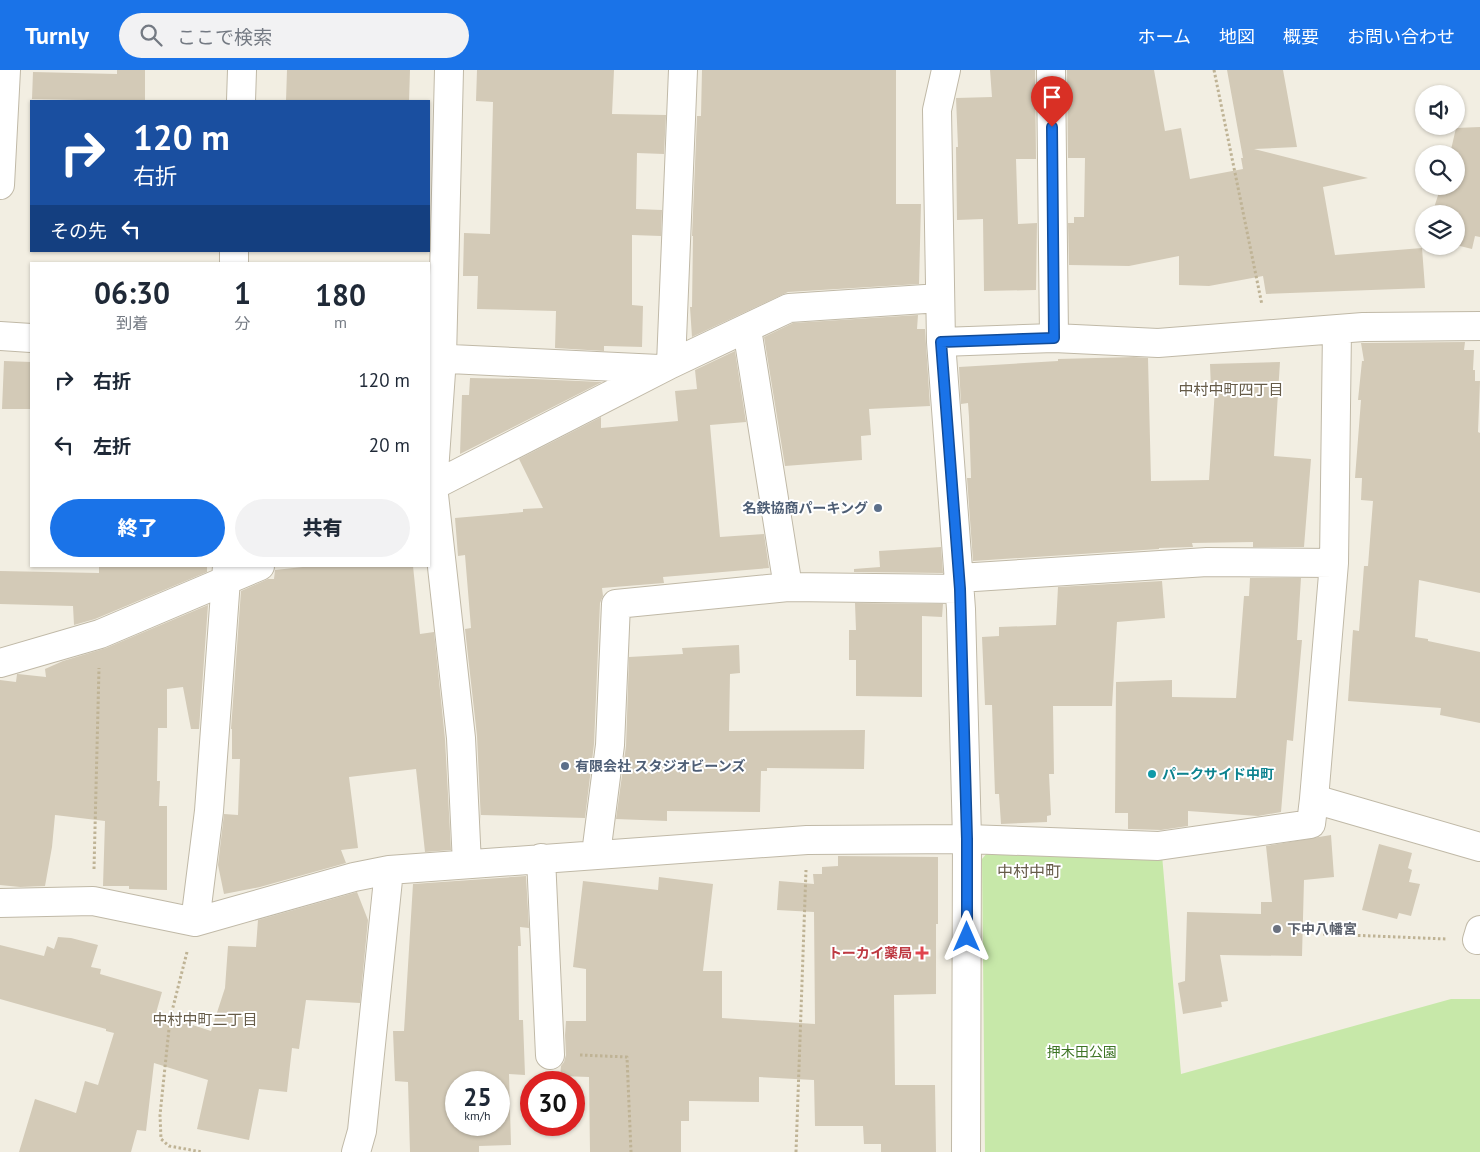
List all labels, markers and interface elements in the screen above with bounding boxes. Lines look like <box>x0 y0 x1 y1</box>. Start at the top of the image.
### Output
search box <box>119 13 469 58</box>
text: Turnly <box>25 20 89 51</box>
icon: search <box>137 21 165 49</box>
text: ここで検索 <box>177 25 272 49</box>
text: ホーム <box>1138 25 1191 48</box>
text: 地図 <box>1219 25 1255 48</box>
text: 概要 <box>1283 25 1319 48</box>
text: お問い合わせ <box>1347 25 1455 48</box>
pin <box>1031 76 1073 127</box>
icon: arrive <box>1038 83 1066 111</box>
map controls <box>1415 85 1465 255</box>
button: sound <box>1415 85 1465 135</box>
text: 120 m <box>133 114 230 160</box>
icon: right <box>50 120 115 185</box>
button: search <box>1415 145 1465 195</box>
text: 右折 <box>133 162 177 190</box>
button: layers <box>1415 205 1465 255</box>
icon: left <box>117 215 145 243</box>
text: その先 <box>50 219 107 243</box>
text: 06:30 <box>94 273 170 312</box>
text: 1 <box>234 273 251 312</box>
text: 180 <box>315 275 366 314</box>
text: m <box>334 312 347 332</box>
text: 到着 <box>116 313 148 333</box>
text: 分 <box>235 313 251 333</box>
icon: right <box>50 366 78 394</box>
text: 120 m <box>358 368 410 392</box>
text: 右折 <box>93 369 131 393</box>
district label: 中村中町四丁目 <box>1178 380 1284 399</box>
icon: left <box>50 431 78 459</box>
text: 20 m <box>369 433 410 457</box>
text: 左折 <box>93 434 131 458</box>
button: 終了 <box>50 499 225 557</box>
button: 共有 <box>235 499 410 557</box>
place label: 名鉄協商パーキング <box>742 499 868 517</box>
marker: 名鉄協商パーキング <box>872 502 884 514</box>
place label: 有限会社 スタジオビーンズ <box>575 757 746 775</box>
marker: 有限会社 スタジオビーンズ <box>559 760 571 772</box>
place label: パークサイド中町 <box>1162 765 1274 783</box>
marker: パークサイド中町 <box>1146 768 1158 780</box>
district label: 中村中町 <box>997 861 1061 881</box>
position arrow <box>940 910 992 962</box>
place label: 下中八幡宮 <box>1287 920 1357 938</box>
marker: 下中八幡宮 <box>1271 923 1283 935</box>
place label: トーカイ薬局 <box>828 944 912 962</box>
marker: トーカイ薬局 <box>916 947 928 959</box>
district label: 中村中町二丁目 <box>152 1010 258 1029</box>
park label: 押木田公園 <box>1047 1043 1117 1061</box>
speed limit sign: 30 <box>520 1071 585 1136</box>
text: 25 <box>463 1081 492 1113</box>
text: km/h <box>464 1108 491 1123</box>

